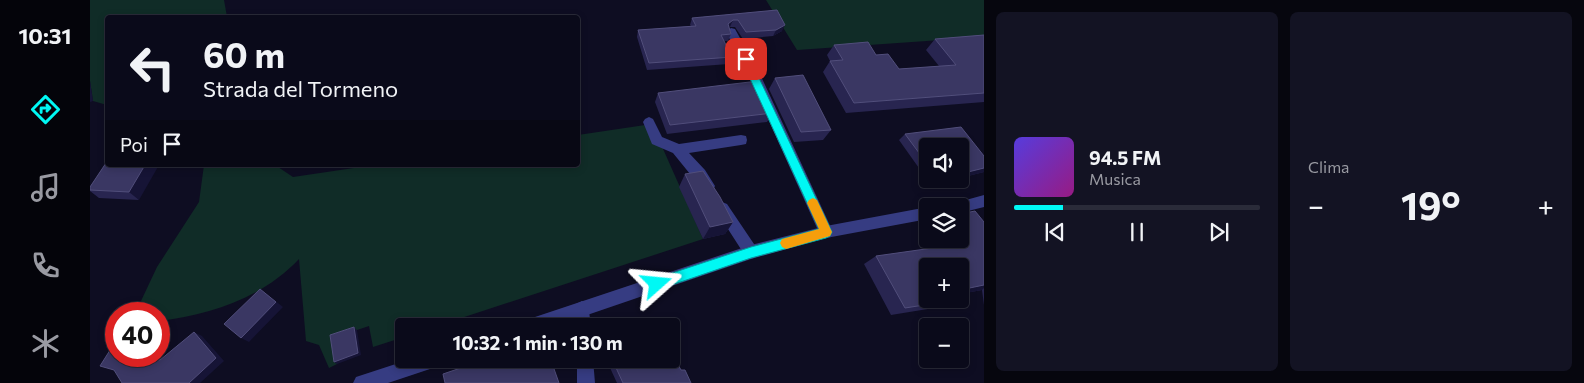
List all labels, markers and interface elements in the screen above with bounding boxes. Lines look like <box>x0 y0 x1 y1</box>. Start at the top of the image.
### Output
text: 10:31 <box>18 22 72 49</box>
text: 60 m <box>203 32 285 75</box>
icon: left <box>120 35 185 100</box>
pin <box>725 38 767 80</box>
icon: arrive <box>732 45 760 73</box>
text: Strada del Tormeno <box>203 75 398 102</box>
icon: directions <box>28 92 63 127</box>
icon: arrive <box>158 130 186 158</box>
text: Poi <box>120 133 148 156</box>
map controls <box>919 138 969 368</box>
button: sound <box>919 138 969 188</box>
text: 94.5 FM <box>1089 146 1161 169</box>
text: Clima <box>1308 157 1349 176</box>
text: Musica <box>1089 169 1141 188</box>
icon: music <box>28 170 63 205</box>
text: 19° <box>1401 181 1461 228</box>
text: − <box>1308 188 1324 222</box>
text: + <box>1538 188 1554 222</box>
button: layers <box>919 198 969 248</box>
icon: previous <box>1041 218 1069 246</box>
icon: pause <box>1123 218 1151 246</box>
icon: next <box>1205 218 1233 246</box>
icon: phone <box>28 248 63 283</box>
position arrow <box>630 257 682 309</box>
button: + <box>919 258 969 308</box>
speed limit sign: 40 <box>105 302 170 367</box>
button: − <box>919 318 969 368</box>
icon: climate <box>28 326 63 361</box>
text: 10:32 · 1 min · 130 m <box>452 331 623 354</box>

